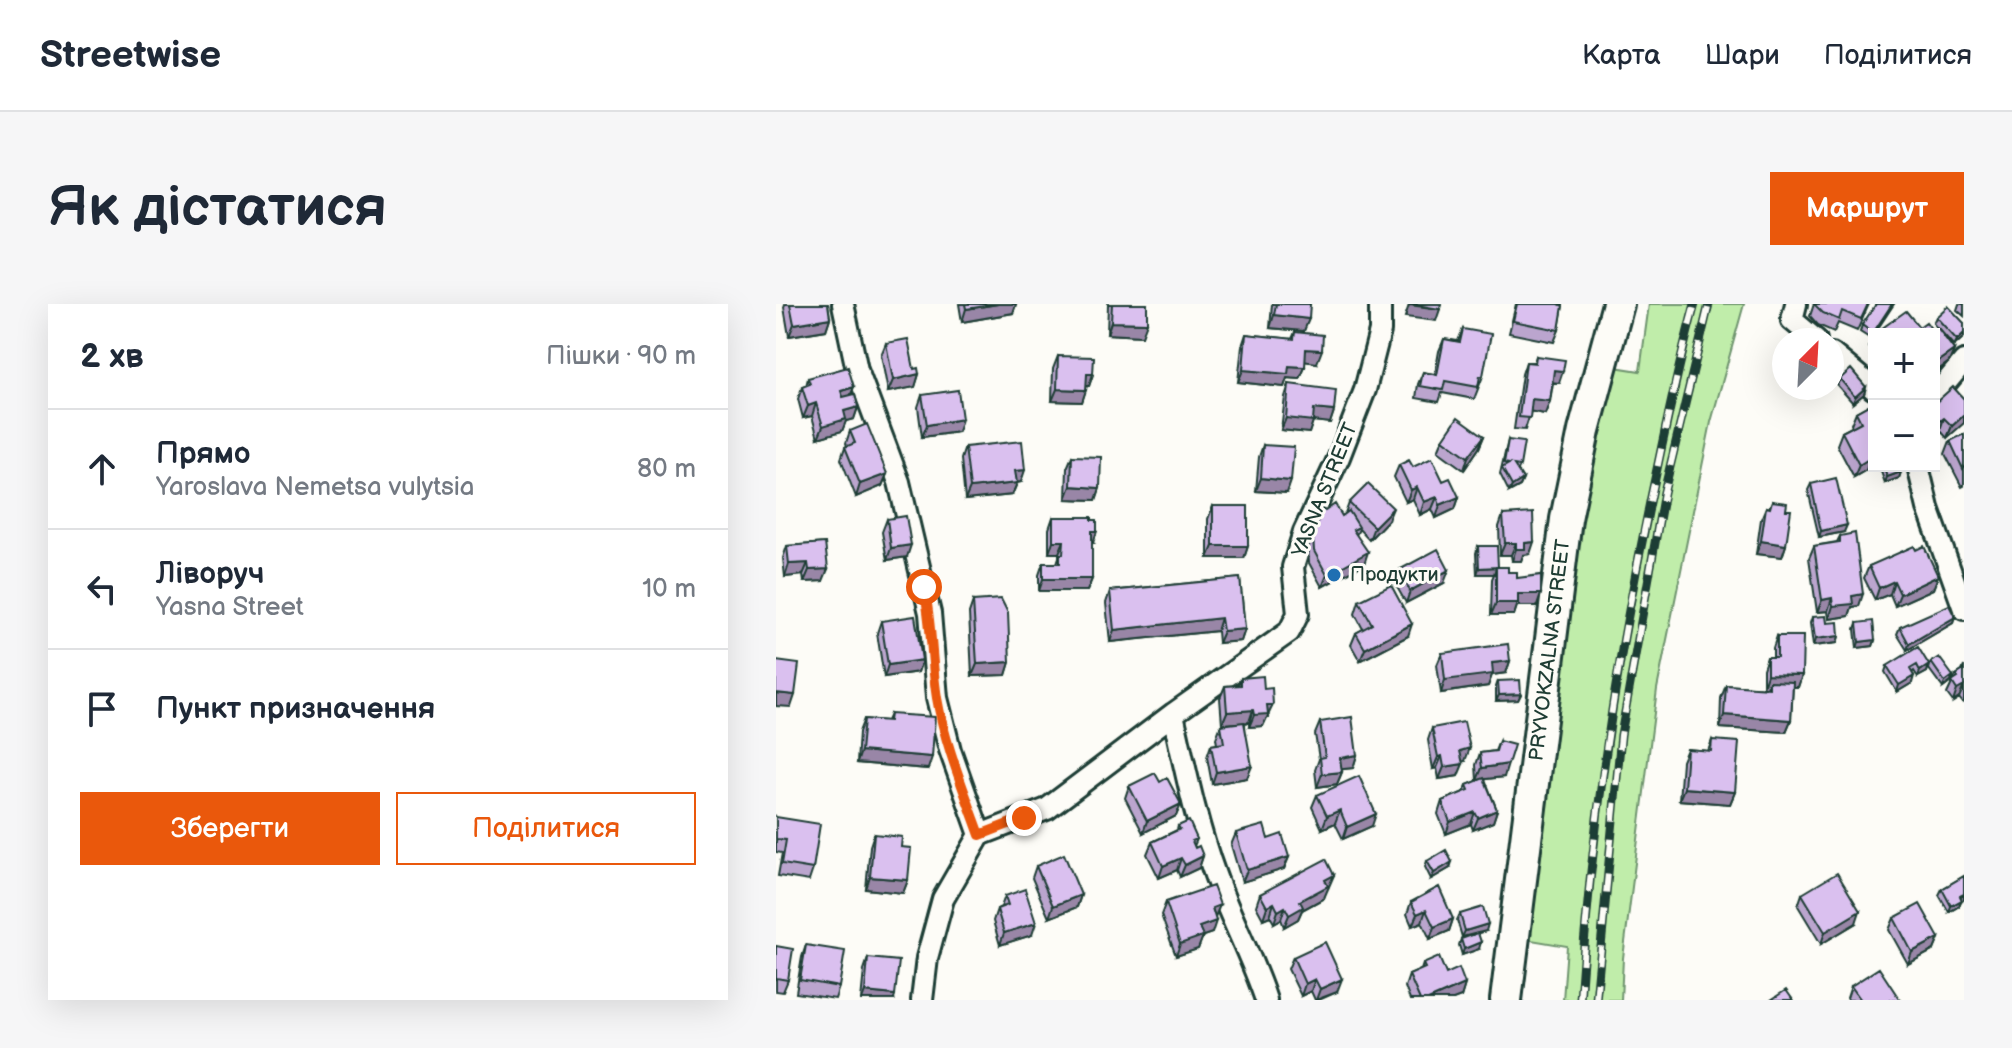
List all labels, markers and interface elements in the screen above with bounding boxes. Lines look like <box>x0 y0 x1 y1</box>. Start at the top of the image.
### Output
text: Streetwise <box>40 33 221 78</box>
text: Карта <box>1582 39 1661 72</box>
text: Шари <box>1705 39 1780 72</box>
text: Поділитися <box>1824 39 1972 72</box>
button: Маршрут <box>1770 172 1964 245</box>
text: Як дістатися <box>48 175 387 242</box>
north arrow <box>1772 328 1844 400</box>
map controls <box>1868 328 1940 472</box>
button: + <box>1868 328 1940 400</box>
text: 2 хв <box>80 336 144 377</box>
text: Пішки · 90 m <box>546 341 696 372</box>
button: − <box>1868 400 1940 472</box>
street label: YASNA STREET <box>1287 419 1363 562</box>
text: Прямо <box>156 436 250 472</box>
icon: ahead <box>80 447 124 491</box>
text: 80 m <box>637 454 696 485</box>
text: Yaroslava Nemetsa vulytsia <box>156 472 475 503</box>
street label: PRYVOKZALNA STREET <box>1525 538 1575 762</box>
text: Ліворуч <box>156 556 264 592</box>
place label: Продукти <box>1350 563 1439 587</box>
marker: Продукти <box>1325 566 1343 584</box>
icon: left <box>80 567 124 611</box>
route start <box>906 569 942 605</box>
text: 10 m <box>642 574 696 605</box>
text: Yasna Street <box>156 592 304 623</box>
icon: arrive <box>80 687 124 731</box>
text: Пункт призначення <box>156 691 435 727</box>
button: Зберегти <box>80 792 380 865</box>
button: Поділитися <box>396 792 696 865</box>
route end <box>1006 800 1042 836</box>

